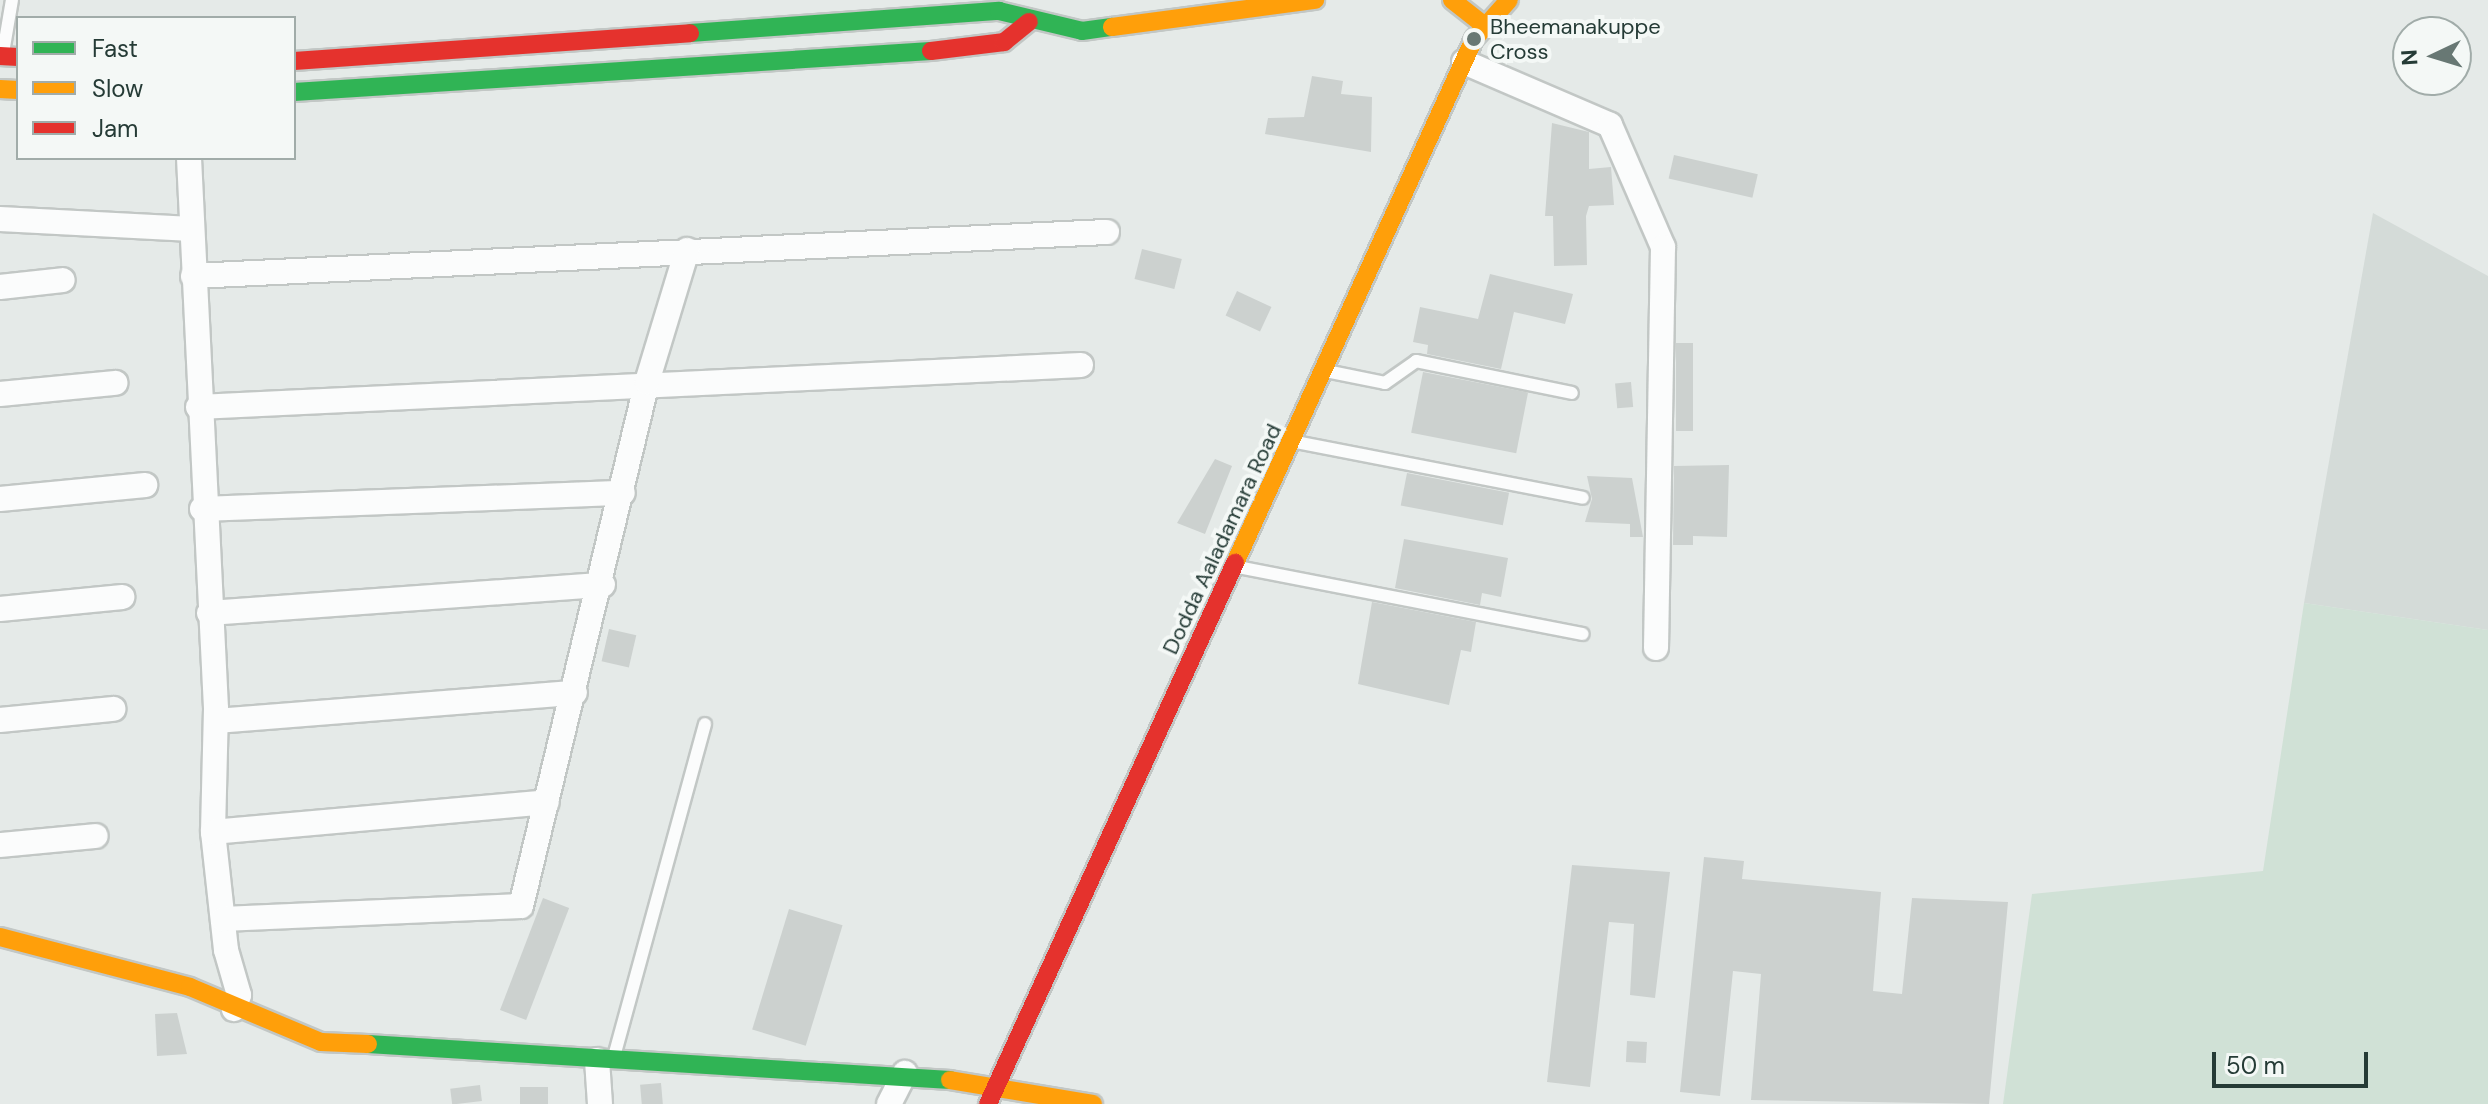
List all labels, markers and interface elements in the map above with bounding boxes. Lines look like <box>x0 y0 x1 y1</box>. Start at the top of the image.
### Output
place label: Bheemanakuppe Cross <box>1490 13 1661 64</box>
legend <box>16 16 296 160</box>
north arrow <box>2392 16 2472 96</box>
marker: Bheemanakuppe Cross <box>1465 30 1483 48</box>
text: Fast <box>92 33 138 64</box>
text: N <box>2395 49 2425 67</box>
text: Slow <box>92 73 143 104</box>
text: Jam <box>92 113 138 144</box>
street label: Dodda Aaladamara Road <box>1157 420 1287 658</box>
scale bar <box>2216 1036 2372 1086</box>
text: 50 m <box>2226 1050 2285 1081</box>

